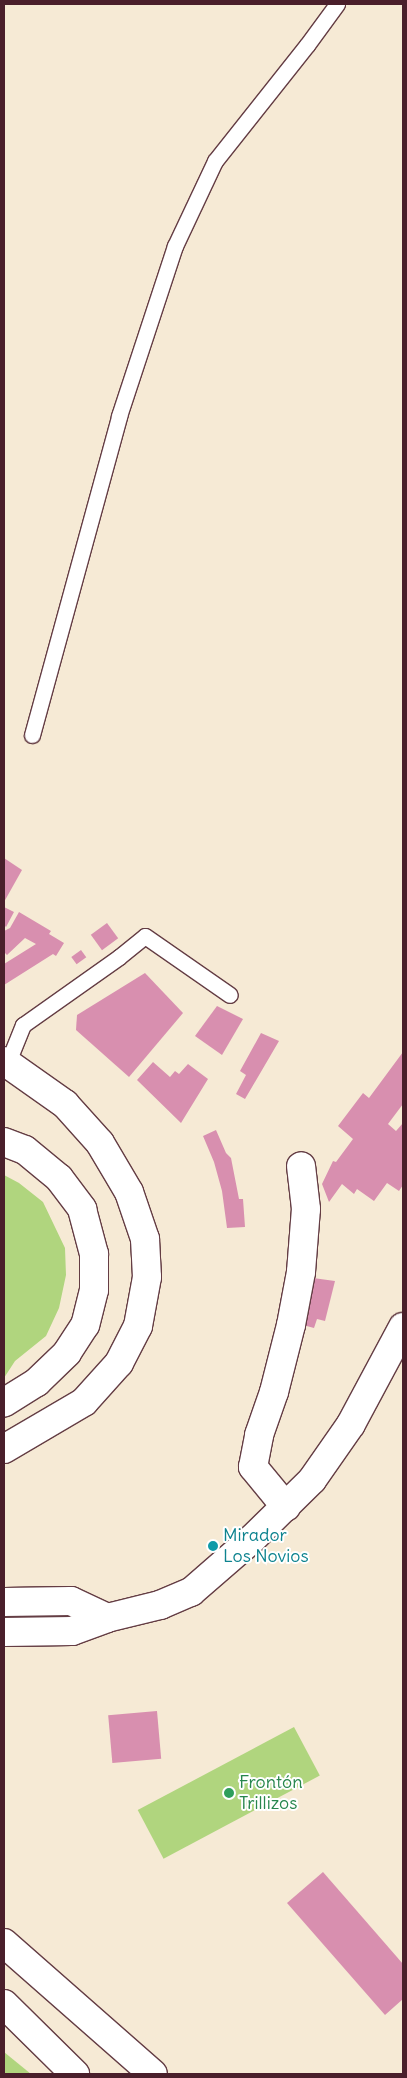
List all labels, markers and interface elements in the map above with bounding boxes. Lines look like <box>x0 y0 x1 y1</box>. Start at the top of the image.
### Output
place label: Mirador Los Novios <box>223 1525 309 1568</box>
marker: Mirador Los Novios <box>207 1540 219 1552</box>
place label: Frontón Trillizos <box>239 1772 303 1815</box>
marker: Frontón Trillizos <box>223 1787 235 1799</box>

